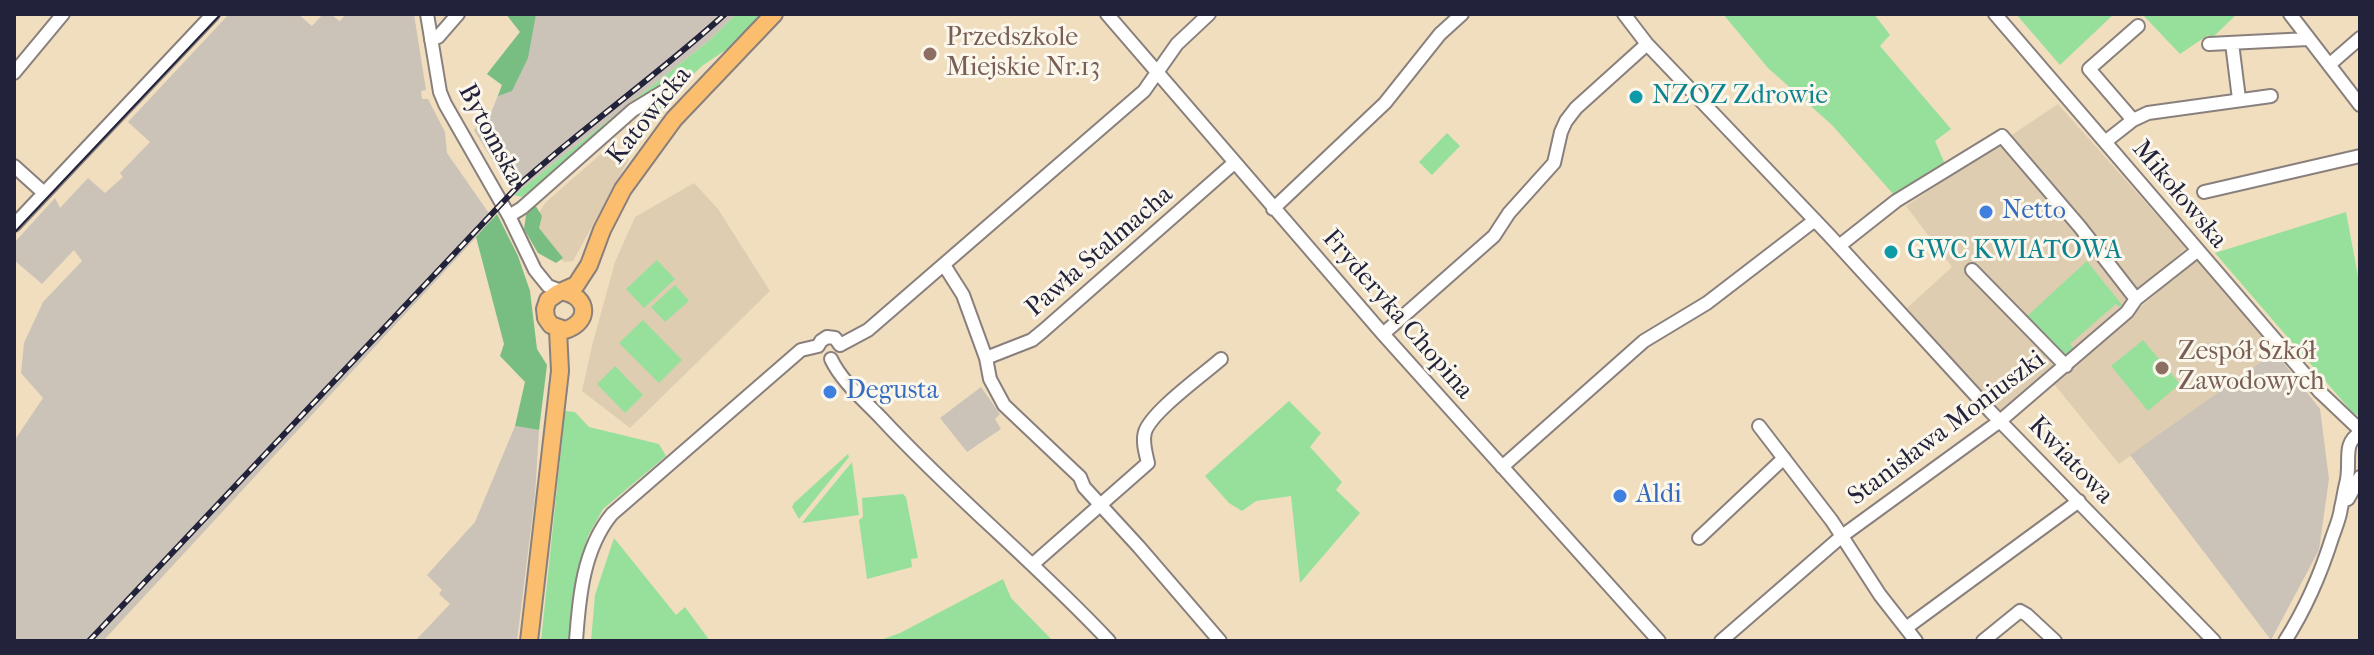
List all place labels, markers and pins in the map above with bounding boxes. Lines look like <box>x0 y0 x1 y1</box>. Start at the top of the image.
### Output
place label: Przedszkole Miejskie Nr.13 <box>946 23 1100 84</box>
marker: Przedszkole Miejskie Nr.13 <box>921 45 939 63</box>
place label: NZOZ Zdrowie <box>1652 81 1828 113</box>
marker: NZOZ Zdrowie <box>1627 88 1645 106</box>
place label: Netto <box>2002 196 2066 228</box>
marker: Netto <box>1977 203 1995 221</box>
place label: GWC KWIATOWA <box>1907 236 2122 268</box>
marker: GWC KWIATOWA <box>1882 243 1900 261</box>
place label: Zespół Szkół Zawodowych <box>2178 337 2325 398</box>
marker: Zespół Szkół Zawodowych <box>2153 359 2171 377</box>
place label: Degusta <box>846 376 939 408</box>
marker: Degusta <box>821 383 839 401</box>
place label: Aldi <box>1636 480 1682 512</box>
marker: Aldi <box>1611 487 1629 505</box>

